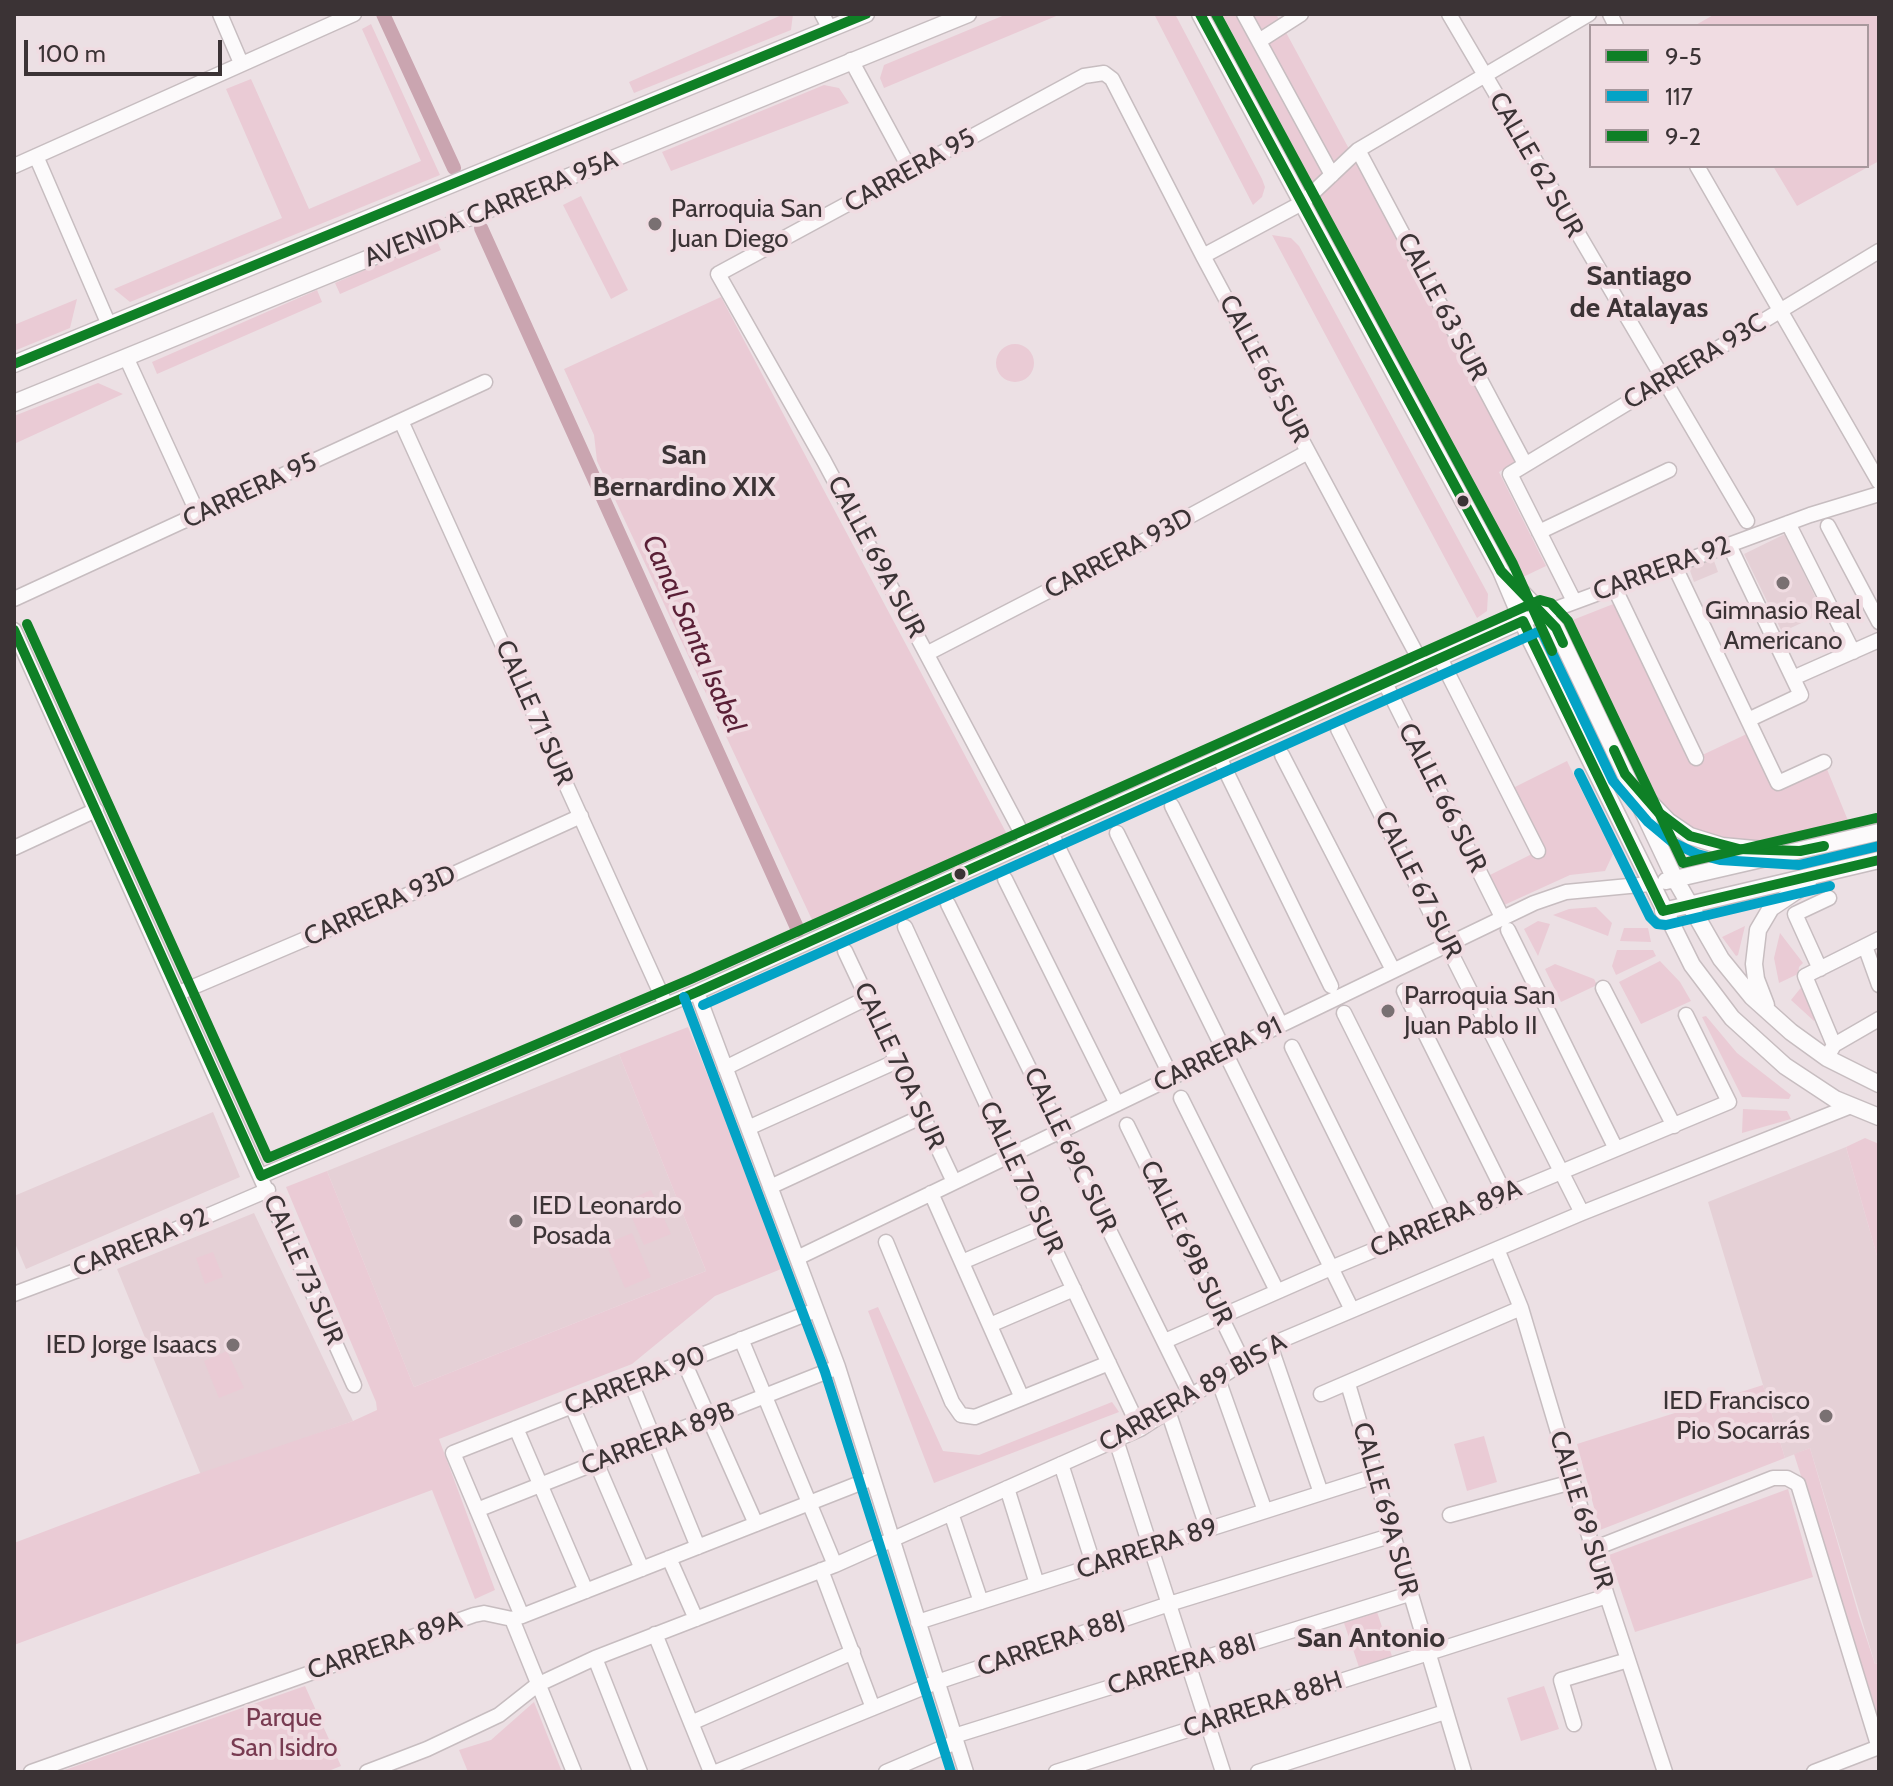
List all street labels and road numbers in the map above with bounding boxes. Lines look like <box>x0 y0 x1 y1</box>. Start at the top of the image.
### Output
street label: CALLE 62 SUR <box>1482 87 1590 243</box>
street label: CARRERA 95 <box>839 122 981 220</box>
street label: AVENIDA CARRERA 95A <box>360 144 622 274</box>
street label: CALLE 63 SUR <box>1390 228 1494 386</box>
street label: CALLE 65 SUR <box>1212 290 1316 448</box>
street label: CARRERA 93C <box>1618 307 1772 417</box>
street label: CARRERA 95 <box>178 446 322 536</box>
street label: CALLE 69A SUR <box>820 471 932 643</box>
street label: CARRERA 93D <box>1040 502 1198 606</box>
street label: CARRERA 92 <box>1589 530 1735 608</box>
street label: CALLE 71 SUR <box>488 636 580 790</box>
street label: CALLE 66 SUR <box>1391 718 1493 878</box>
street label: CALLE 67 SUR <box>1367 806 1469 964</box>
street label: CARRERA 93D <box>299 859 461 953</box>
street label: CALLE 70A SUR <box>847 978 951 1154</box>
street label: CARRERA 91 <box>1149 1011 1287 1099</box>
street label: CALLE 69C SUR <box>1017 1063 1123 1237</box>
street label: CALLE 70 SUR <box>972 1097 1070 1259</box>
street label: CALLE 69B SUR <box>1133 1156 1239 1330</box>
street label: CARRERA 89A <box>1366 1173 1526 1265</box>
street label: CALLE 73 SUR <box>256 1190 350 1350</box>
street label: CARRERA 92 <box>69 1202 213 1284</box>
street label: CARRERA 89 BIS A <box>1094 1327 1292 1459</box>
street label: CARRERA 90 <box>560 1340 710 1422</box>
street label: CARRERA 89B <box>577 1396 739 1482</box>
street label: CALLE 69A SUR <box>1345 1419 1425 1599</box>
street label: CALLE 69 SUR <box>1542 1427 1620 1593</box>
street label: CARRERA 89 <box>1073 1512 1221 1586</box>
street label: CARRERA 88J <box>973 1604 1129 1684</box>
street label: CARRERA 89A <box>304 1605 466 1687</box>
street label: CARRERA 88I <box>1104 1628 1260 1702</box>
street label: CARRERA 88H <box>1180 1665 1346 1745</box>

